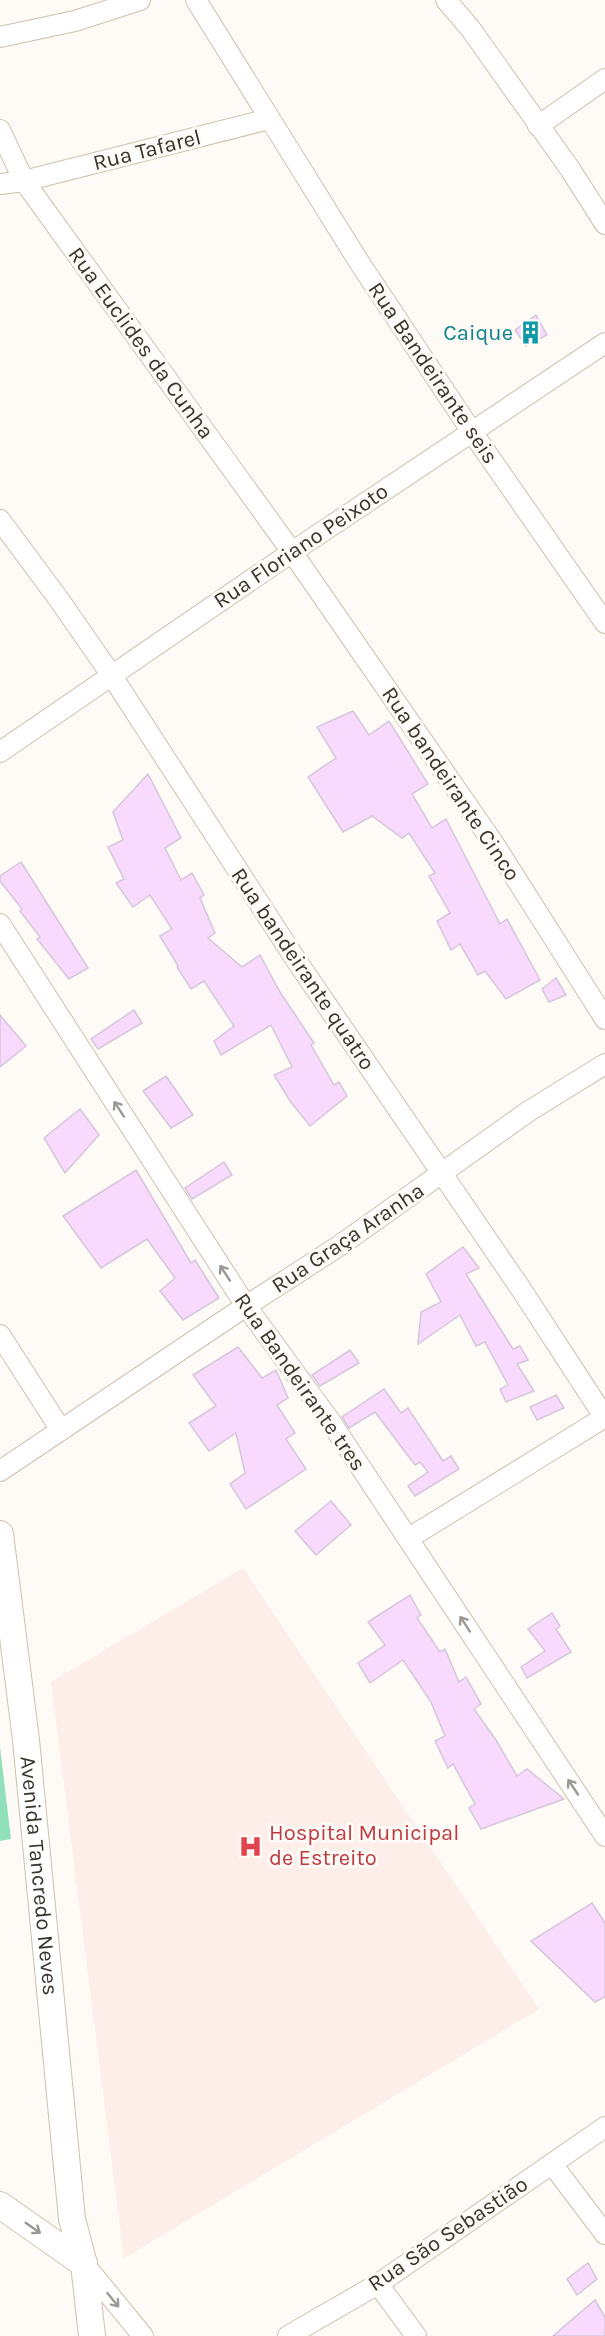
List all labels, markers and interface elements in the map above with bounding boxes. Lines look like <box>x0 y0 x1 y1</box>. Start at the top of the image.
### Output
street label: Rua Tafarel <box>90 124 204 176</box>
street label: Rua Euclides da Cunha <box>63 242 219 444</box>
street label: Rua Bandeirante seis <box>363 277 503 469</box>
place label: Caique <box>443 320 513 346</box>
building icon: Caique <box>518 320 544 346</box>
street label: Rua Floriano Peixoto <box>209 478 393 614</box>
street label: Rua bandeirante Cinco <box>376 682 526 886</box>
street label: Rua bandeirante quatro <box>226 863 380 1075</box>
one-way arrow <box>113 1101 125 1118</box>
street label: Rua Graça Aranha <box>267 1177 429 1299</box>
one-way arrow <box>218 1265 230 1282</box>
street label: Rua Bandeirante tres <box>229 1288 371 1476</box>
one-way arrow <box>459 1617 471 1633</box>
street label: Avenida Tancredo Neves <box>15 1755 63 1997</box>
one-way arrow <box>566 1779 578 1796</box>
place label: Hospital Municipal de Estreito <box>269 1820 459 1871</box>
hospital icon: Hospital Municipal de Estreito <box>238 1833 264 1859</box>
street label: Rua São Sebastião <box>363 2171 533 2297</box>
one-way arrow <box>24 2222 41 2234</box>
one-way arrow <box>107 2292 120 2308</box>

